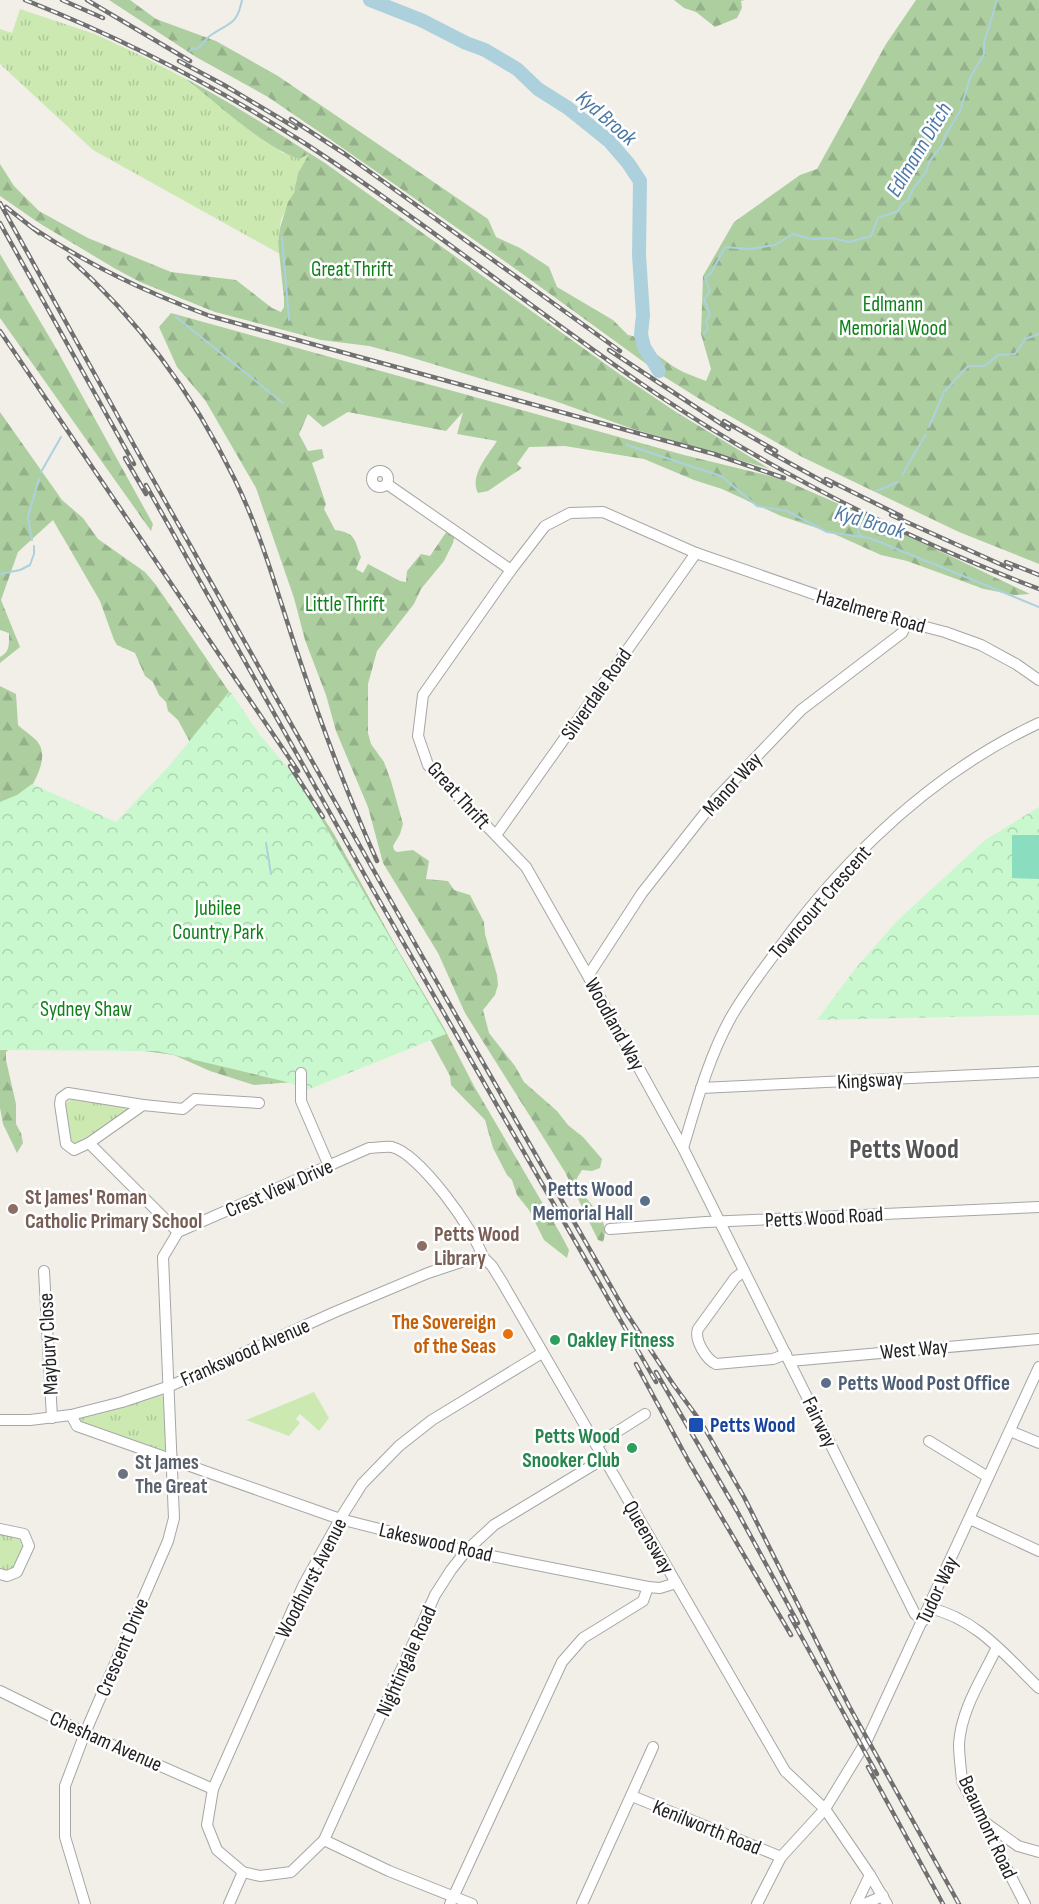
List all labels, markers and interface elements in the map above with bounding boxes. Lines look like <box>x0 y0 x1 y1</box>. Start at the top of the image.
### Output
water label: Kyd Brook <box>570 85 642 152</box>
water label: Edlmann Ditch <box>881 98 958 202</box>
park label: Great Thrift <box>311 257 393 282</box>
park label: Edlmann Memorial Wood <box>839 292 947 341</box>
water label: Kyd Brook <box>832 500 908 545</box>
street label: Hazelmere Road <box>813 584 928 639</box>
park label: Little Thrift <box>305 592 385 617</box>
street label: Silverdale Road <box>556 644 637 745</box>
street label: Manor Way <box>697 747 767 821</box>
street label: Great Thrift <box>422 756 495 834</box>
street label: Towncourt Crescent <box>764 840 877 964</box>
park label: Jubilee Country Park <box>172 896 264 945</box>
street label: Woodland Way <box>579 974 650 1075</box>
park label: Sydney Shaw <box>40 997 132 1022</box>
street label: Kingsway <box>836 1066 904 1095</box>
district label: Petts Wood <box>849 1134 959 1166</box>
street label: Crest View Drive <box>222 1154 337 1223</box>
place label: Petts Wood Memorial Hall <box>533 1177 633 1226</box>
place label: St James' Roman Catholic Primary School <box>25 1185 202 1234</box>
marker: Petts Wood Memorial Hall <box>638 1194 652 1208</box>
marker: St James' Roman Catholic Primary School <box>6 1202 20 1216</box>
street label: Petts Wood Road <box>764 1202 884 1233</box>
place label: Petts Wood Library <box>434 1222 519 1271</box>
marker: Petts Wood Library <box>415 1239 429 1253</box>
street label: Maybury Close <box>33 1292 64 1396</box>
place label: The Sovereign of the Seas <box>392 1310 496 1359</box>
street label: Frankswood Avenue <box>177 1313 314 1392</box>
marker: The Sovereign of the Seas <box>501 1327 515 1341</box>
place label: Oakley Fitness <box>567 1328 675 1353</box>
marker: Oakley Fitness <box>548 1333 562 1347</box>
street label: West Way <box>879 1334 949 1365</box>
place label: Petts Wood Post Office <box>838 1371 1010 1396</box>
marker: Petts Wood Post Office <box>819 1376 833 1390</box>
street label: Fairway <box>797 1393 843 1452</box>
place label: Petts Wood <box>710 1413 795 1438</box>
marker: Petts Wood <box>687 1416 705 1434</box>
place label: Petts Wood Snooker Club <box>522 1424 620 1473</box>
marker: Petts Wood Snooker Club <box>625 1441 639 1455</box>
place label: St James The Great <box>135 1450 207 1499</box>
marker: St James The Great <box>116 1467 130 1481</box>
street label: Queensway <box>618 1496 679 1578</box>
street label: Woodhurst Avenue <box>270 1514 352 1643</box>
street label: Lakeswood Road <box>377 1517 495 1568</box>
street label: Tudor Way <box>911 1552 964 1628</box>
street label: Crescent Drive <box>91 1594 154 1700</box>
street label: Nightingale Road <box>371 1602 442 1720</box>
street label: Chesham Avenue <box>46 1706 166 1777</box>
street label: Beaumont Road <box>953 1772 1022 1883</box>
street label: Kenilworth Road <box>649 1794 765 1861</box>

